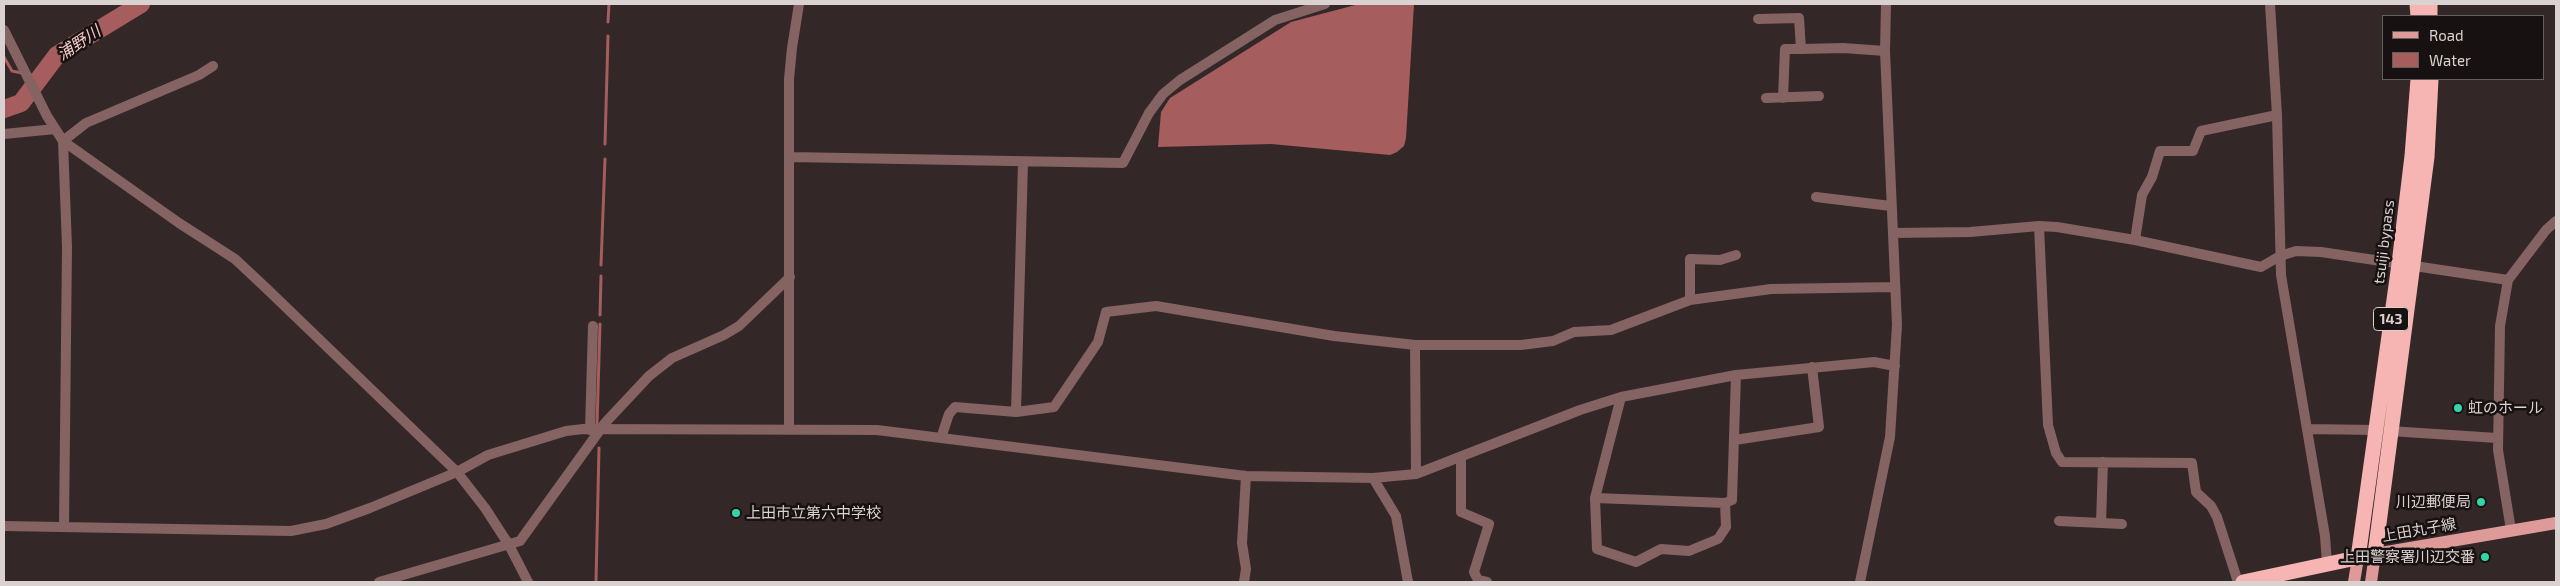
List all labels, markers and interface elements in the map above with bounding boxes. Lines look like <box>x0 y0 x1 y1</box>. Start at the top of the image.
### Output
legend <box>2382 15 2545 80</box>
water label: 浦野川 <box>54 22 104 64</box>
text: Road <box>2429 26 2464 44</box>
text: Water <box>2429 51 2471 69</box>
street label: tsuiji bypass <box>2370 199 2398 285</box>
road number: 143 <box>2374 308 2408 330</box>
place label: 虹のホール <box>2468 399 2543 417</box>
marker: 虹のホール <box>2452 402 2464 414</box>
place label: 川辺郵便局 <box>2396 493 2471 511</box>
marker: 川辺郵便局 <box>2475 496 2487 508</box>
place label: 上田市立第六中学校 <box>746 504 881 522</box>
marker: 上田市立第六中学校 <box>730 507 742 519</box>
street label: 上田丸子線 <box>2381 515 2457 545</box>
place label: 上田警察署川辺交番 <box>2340 548 2475 566</box>
marker: 上田警察署川辺交番 <box>2479 551 2491 563</box>

